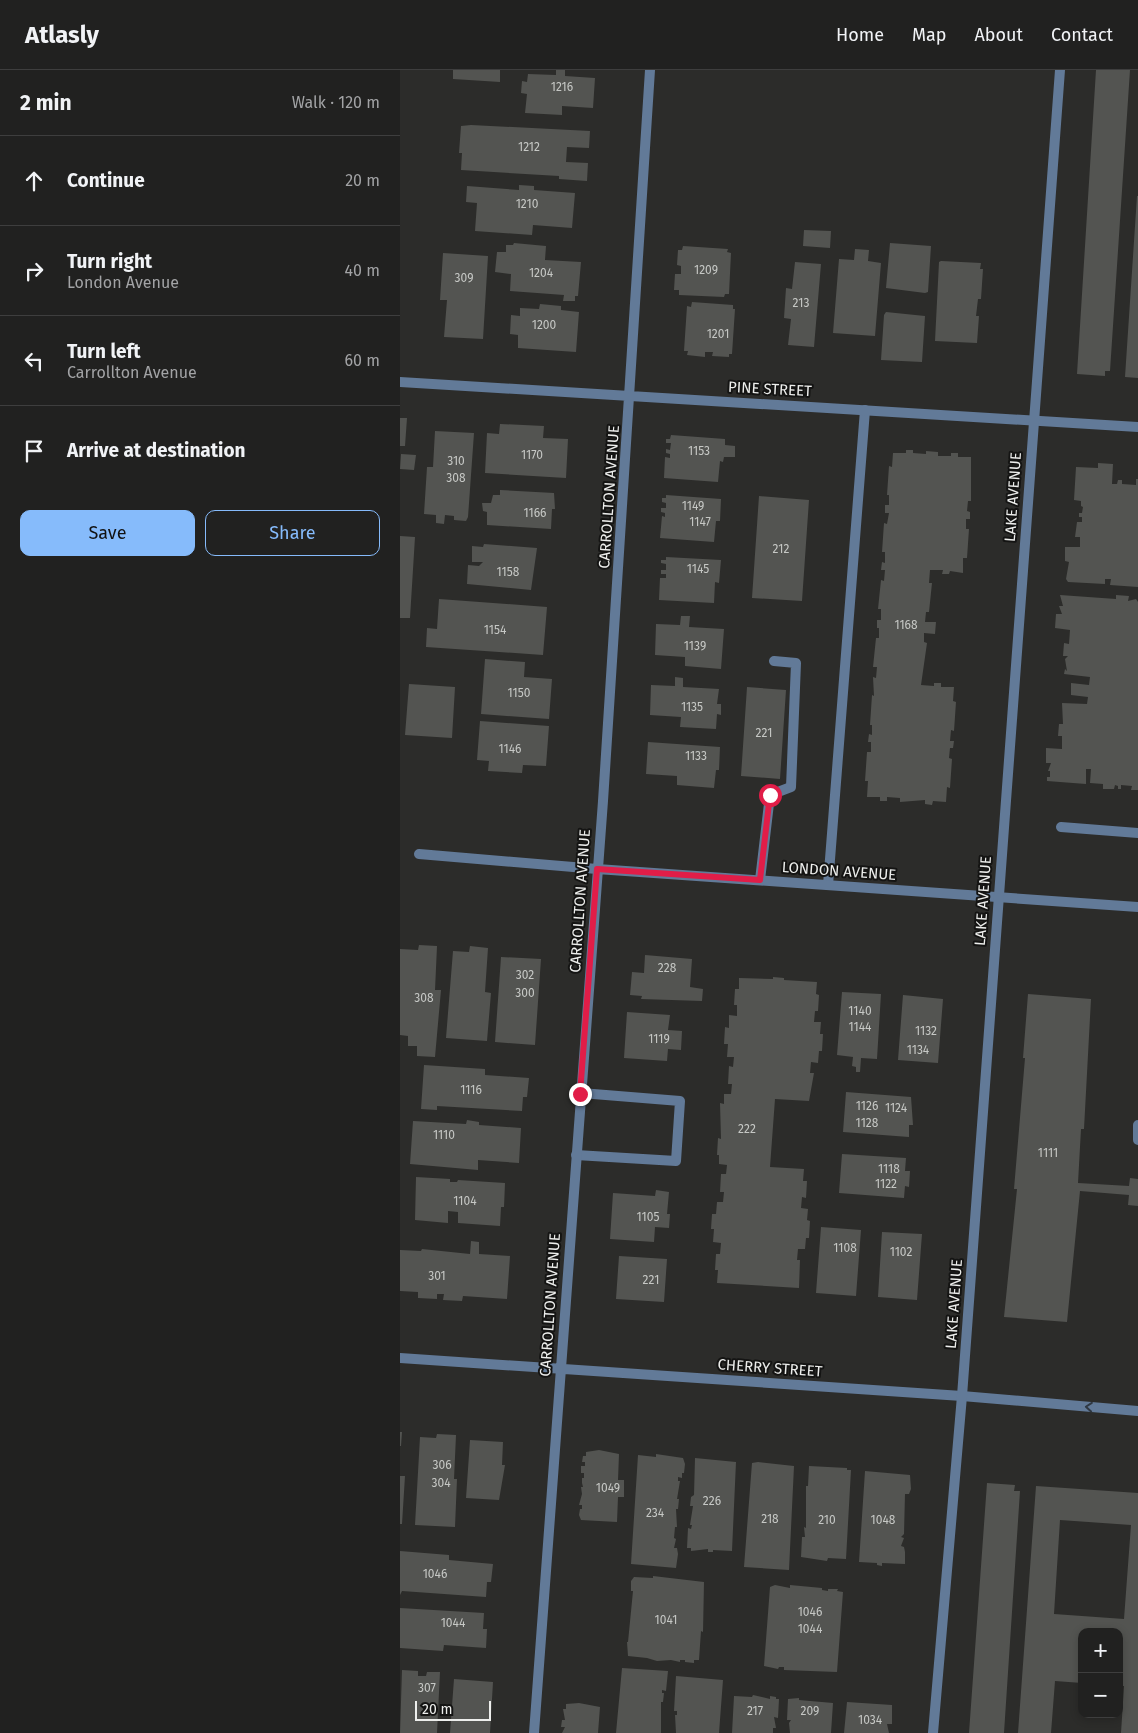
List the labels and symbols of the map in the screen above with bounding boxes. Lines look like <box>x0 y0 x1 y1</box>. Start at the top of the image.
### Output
house number: 1216 <box>551 80 573 94</box>
house number: 1212 <box>518 140 540 154</box>
house number: 1210 <box>516 197 539 211</box>
house number: 1209 <box>694 263 718 277</box>
house number: 1204 <box>529 266 554 280</box>
house number: 309 <box>455 271 473 285</box>
house number: 213 <box>793 296 809 310</box>
house number: 1200 <box>532 318 557 332</box>
house number: 1201 <box>707 327 729 341</box>
street label: PINE STREET <box>728 378 813 400</box>
street label: CARROLLTON AVENUE <box>595 425 623 569</box>
house number: 1153 <box>688 444 710 458</box>
house number: 1170 <box>521 448 543 462</box>
street label: LAKE AVENUE <box>1001 452 1025 542</box>
house number: 310 <box>447 454 465 468</box>
house number: 308 <box>446 471 466 485</box>
house number: 1149 <box>682 499 704 513</box>
house number: 1166 <box>523 506 547 520</box>
house number: 1147 <box>689 515 711 529</box>
house number: 212 <box>773 542 789 556</box>
house number: 1145 <box>687 562 709 576</box>
house number: 1158 <box>497 565 520 579</box>
house number: 1168 <box>894 618 918 632</box>
house number: 1154 <box>484 623 507 637</box>
house number: 1139 <box>684 639 706 653</box>
house number: 1150 <box>508 686 531 700</box>
house number: 1135 <box>681 700 703 714</box>
house number: 221 <box>756 726 772 740</box>
house number: 1146 <box>498 742 522 756</box>
house number: 1133 <box>685 749 707 763</box>
route start <box>759 784 782 807</box>
street label: CARROLLTON AVENUE <box>566 829 594 973</box>
street label: LAKE AVENUE <box>971 856 995 946</box>
street label: LONDON AVENUE <box>781 858 897 884</box>
house number: 228 <box>658 961 677 975</box>
house number: 302 <box>516 968 534 982</box>
house number: 300 <box>515 986 535 1000</box>
house number: 308 <box>414 991 434 1005</box>
house number: 1140 <box>848 1004 872 1018</box>
house number: 1144 <box>849 1020 872 1034</box>
house number: 1132 <box>915 1024 937 1038</box>
house number: 1119 <box>648 1032 670 1046</box>
house number: 1134 <box>907 1043 930 1057</box>
house number: 1116 <box>460 1083 482 1097</box>
route end <box>569 1083 592 1106</box>
house number: 1126 <box>856 1099 878 1113</box>
house number: 1124 <box>885 1101 908 1115</box>
house number: 1128 <box>856 1116 879 1130</box>
house number: 222 <box>738 1122 756 1136</box>
house number: 1110 <box>433 1128 455 1142</box>
house number: 1111 <box>1038 1146 1058 1160</box>
house number: 1118 <box>878 1162 900 1176</box>
house number: 1122 <box>875 1177 897 1191</box>
house number: 1104 <box>453 1194 477 1208</box>
house number: 1105 <box>637 1210 659 1224</box>
street label: CARROLLTON AVENUE <box>536 1233 564 1377</box>
house number: 1108 <box>833 1241 857 1255</box>
house number: 1102 <box>890 1245 912 1259</box>
street label: LAKE AVENUE <box>942 1259 966 1349</box>
house number: 301 <box>428 1269 446 1283</box>
house number: 221 <box>643 1273 659 1287</box>
street label: CHERRY STREET <box>717 1355 823 1381</box>
one-way arrow <box>1085 1401 1093 1412</box>
house number: 306 <box>432 1458 452 1472</box>
house number: 304 <box>431 1476 451 1490</box>
house number: 1049 <box>596 1481 620 1495</box>
house number: 226 <box>703 1494 721 1508</box>
house number: 234 <box>646 1506 665 1520</box>
house number: 218 <box>761 1512 779 1526</box>
house number: 210 <box>818 1513 836 1527</box>
house number: 1048 <box>871 1513 896 1527</box>
house number: 1046 <box>423 1567 447 1581</box>
house number: 1046 <box>798 1605 822 1619</box>
house number: 1041 <box>655 1613 677 1627</box>
house number: 1044 <box>441 1616 466 1630</box>
house number: 1044 <box>798 1622 823 1636</box>
house number: 307 <box>418 1681 436 1695</box>
scale bar <box>415 1698 491 1721</box>
house number: 217 <box>747 1704 763 1718</box>
house number: 209 <box>801 1704 819 1718</box>
house number: 1034 <box>858 1713 883 1727</box>

